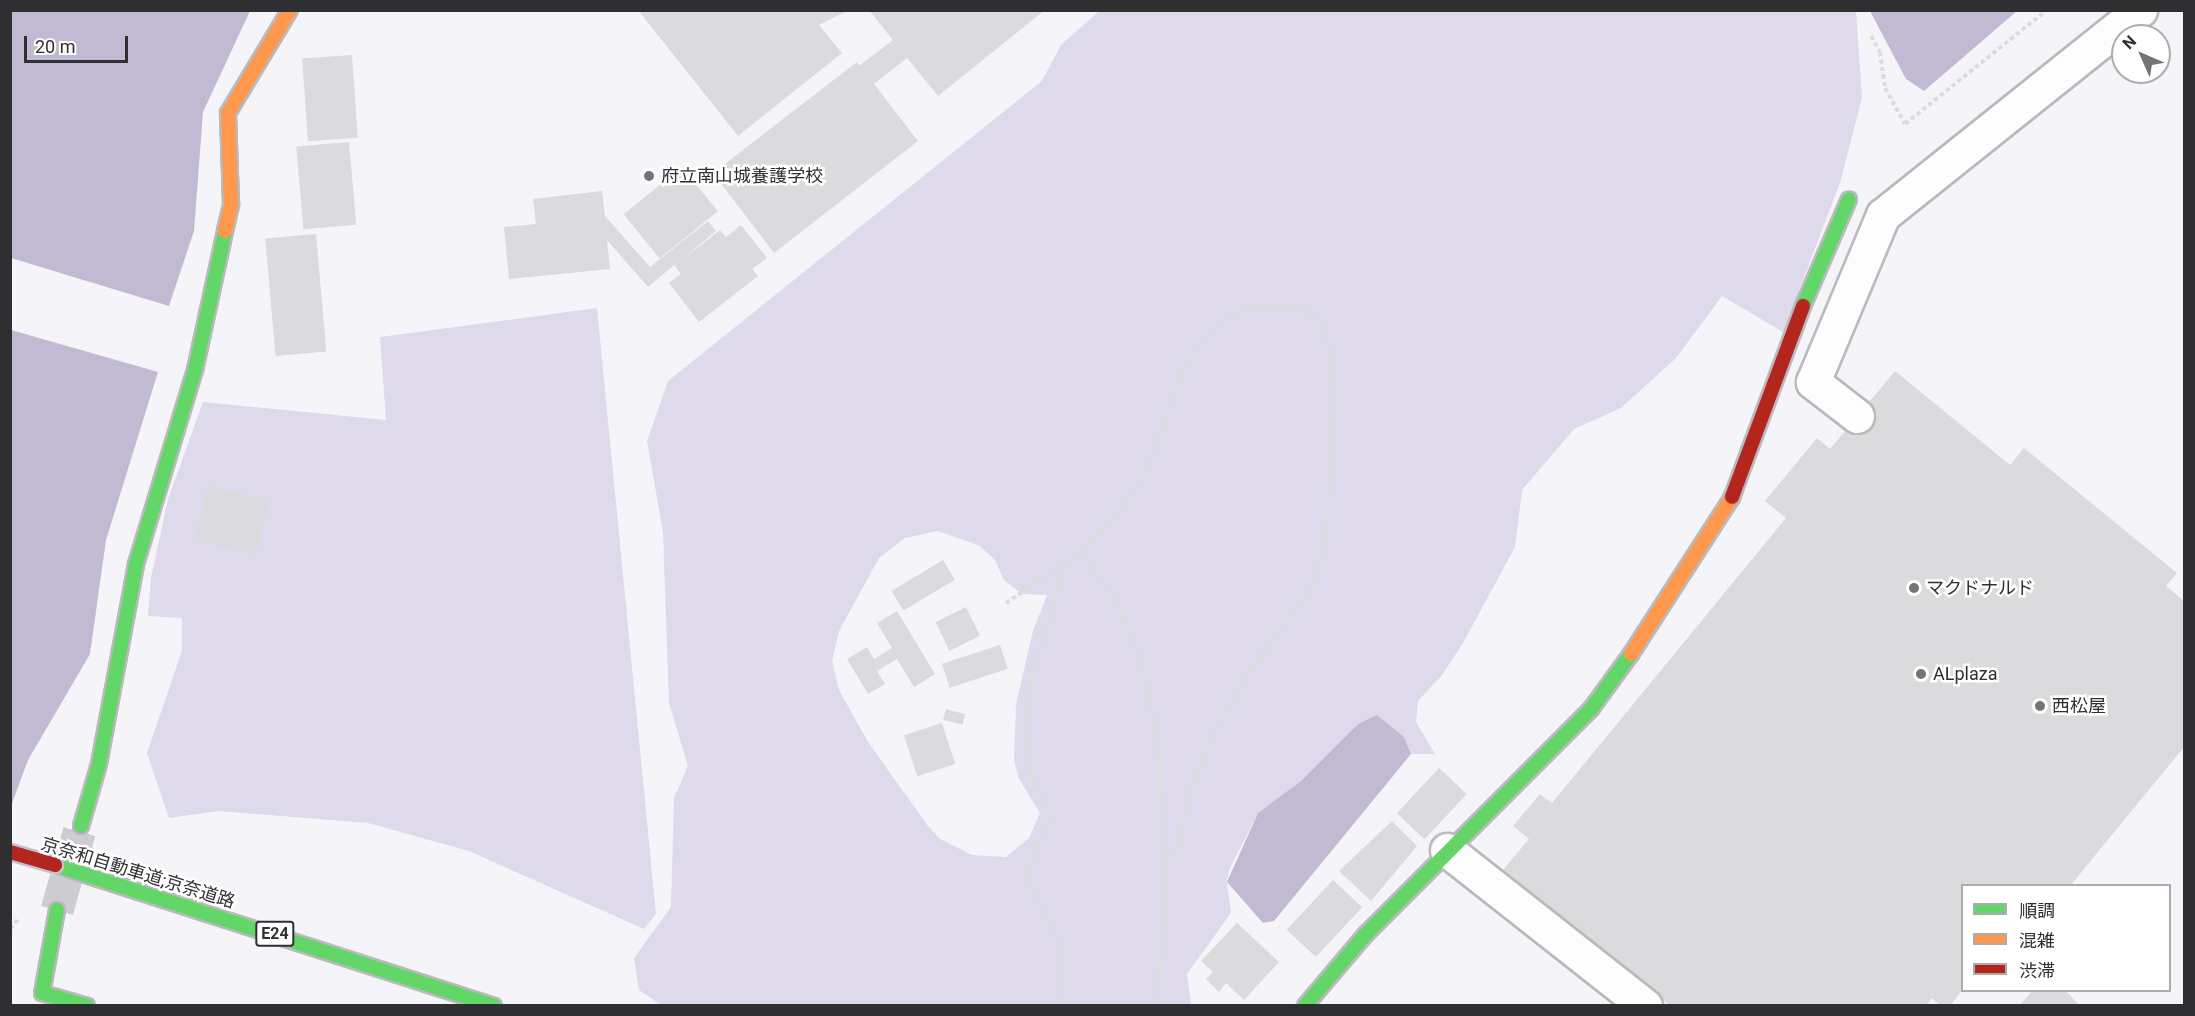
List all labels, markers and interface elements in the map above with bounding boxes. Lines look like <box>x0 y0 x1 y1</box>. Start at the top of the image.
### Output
scale bar <box>27 24 130 62</box>
north arrow <box>2111 24 2171 84</box>
text: N <box>2119 32 2140 53</box>
text: 20 m <box>35 36 75 57</box>
place label: 府立南山城養護学校 <box>661 165 823 187</box>
marker: 府立南山城養護学校 <box>642 169 656 183</box>
place label: マクドナルド <box>1926 577 2034 599</box>
marker: マクドナルド <box>1907 581 1921 595</box>
place label: ALplaza <box>1933 663 1997 685</box>
marker: ALplaza <box>1914 667 1928 681</box>
place label: 西松屋 <box>2052 695 2106 717</box>
marker: 西松屋 <box>2033 699 2047 713</box>
street label: 京奈和自動車道;京奈道路 <box>38 833 238 913</box>
legend <box>1961 884 2171 992</box>
text: 順調 <box>2019 900 2055 921</box>
road number: E24 <box>254 921 296 947</box>
text: 混雑 <box>2019 930 2055 951</box>
text: 渋滞 <box>2019 960 2055 981</box>

